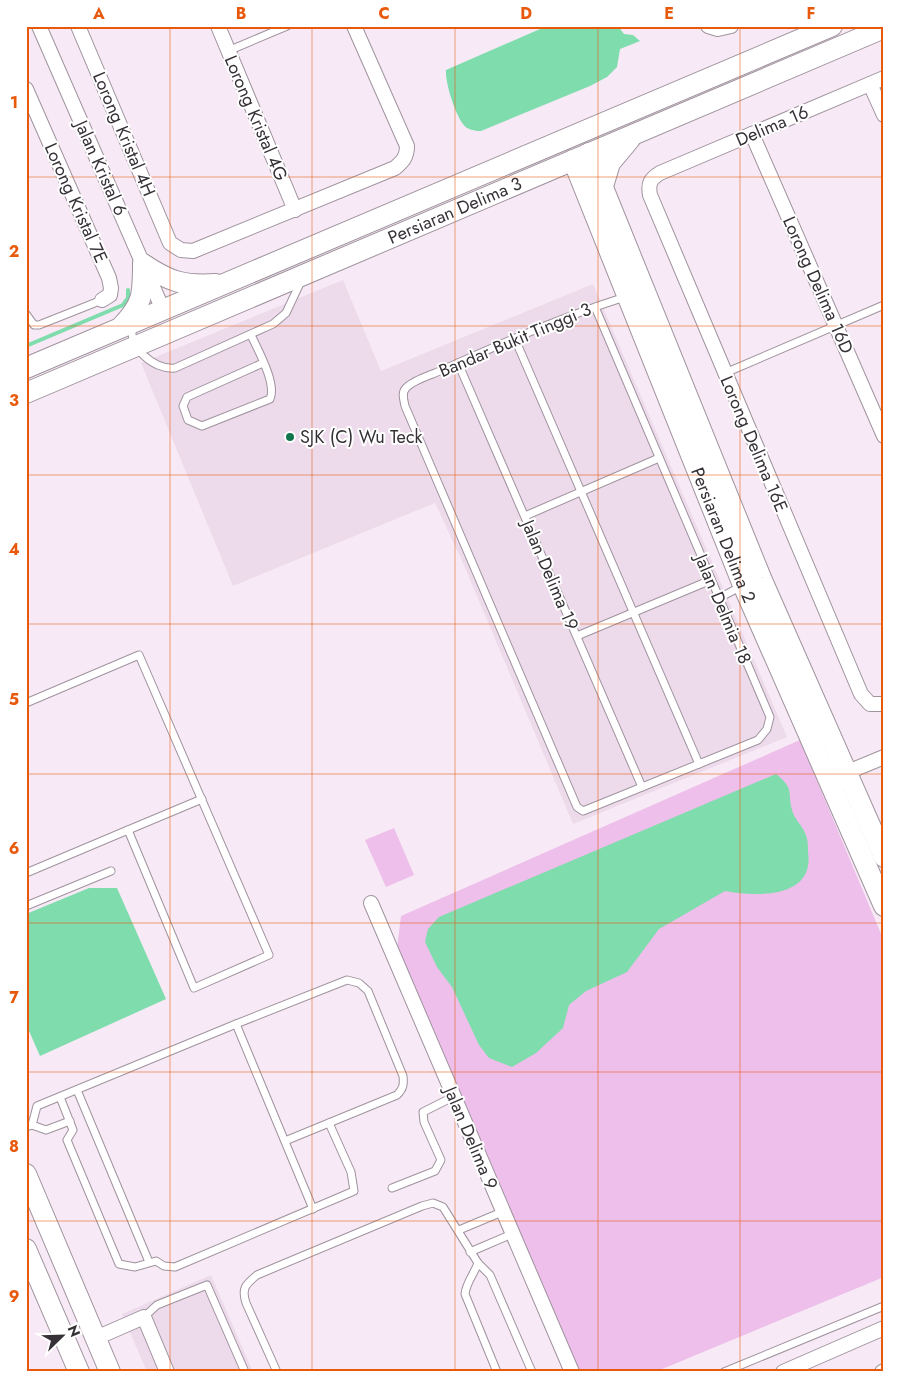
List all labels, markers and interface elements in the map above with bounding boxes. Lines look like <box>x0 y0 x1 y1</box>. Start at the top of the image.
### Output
text: A <box>92 2 105 25</box>
text: B <box>236 2 246 25</box>
text: C <box>378 2 390 25</box>
text: D <box>520 2 532 25</box>
text: E <box>664 2 674 25</box>
text: F <box>807 2 815 25</box>
street label: Lorong Kristal 4G <box>218 51 294 185</box>
street label: Lorong Kristal 4H <box>86 68 162 200</box>
text: 1 <box>10 91 18 114</box>
street label: Delima 16 <box>732 99 812 153</box>
street label: Jalan Kristal 6 <box>68 114 134 220</box>
street label: Lorong Kristal 7E <box>38 139 114 267</box>
street label: Persiaran Delima 3 <box>384 170 526 251</box>
street label: Lorong Delima 16D <box>776 212 860 358</box>
text: 2 <box>9 240 19 263</box>
street label: Bandar Bukit Tinggi 3 <box>435 296 595 384</box>
street label: Lorong Delima 16E <box>714 372 794 516</box>
text: 3 <box>9 389 19 412</box>
place label: SJK (C) Wu Teck <box>300 424 422 450</box>
marker: SJK (C) Wu Teck <box>284 431 296 443</box>
street label: Persiaran Delima 2 <box>684 463 762 607</box>
street label: Jalan Delima 19 <box>514 514 585 634</box>
text: 4 <box>8 538 20 561</box>
street label: Jalan Delmia 18 <box>687 548 758 668</box>
text: 5 <box>9 688 19 711</box>
text: 6 <box>9 837 19 860</box>
text: 7 <box>9 986 19 1009</box>
street label: Jalan Delima 9 <box>437 1081 504 1193</box>
text: 8 <box>9 1135 19 1158</box>
text: 9 <box>9 1285 19 1308</box>
north arrow <box>38 1310 88 1360</box>
text: N <box>63 1322 85 1340</box>

